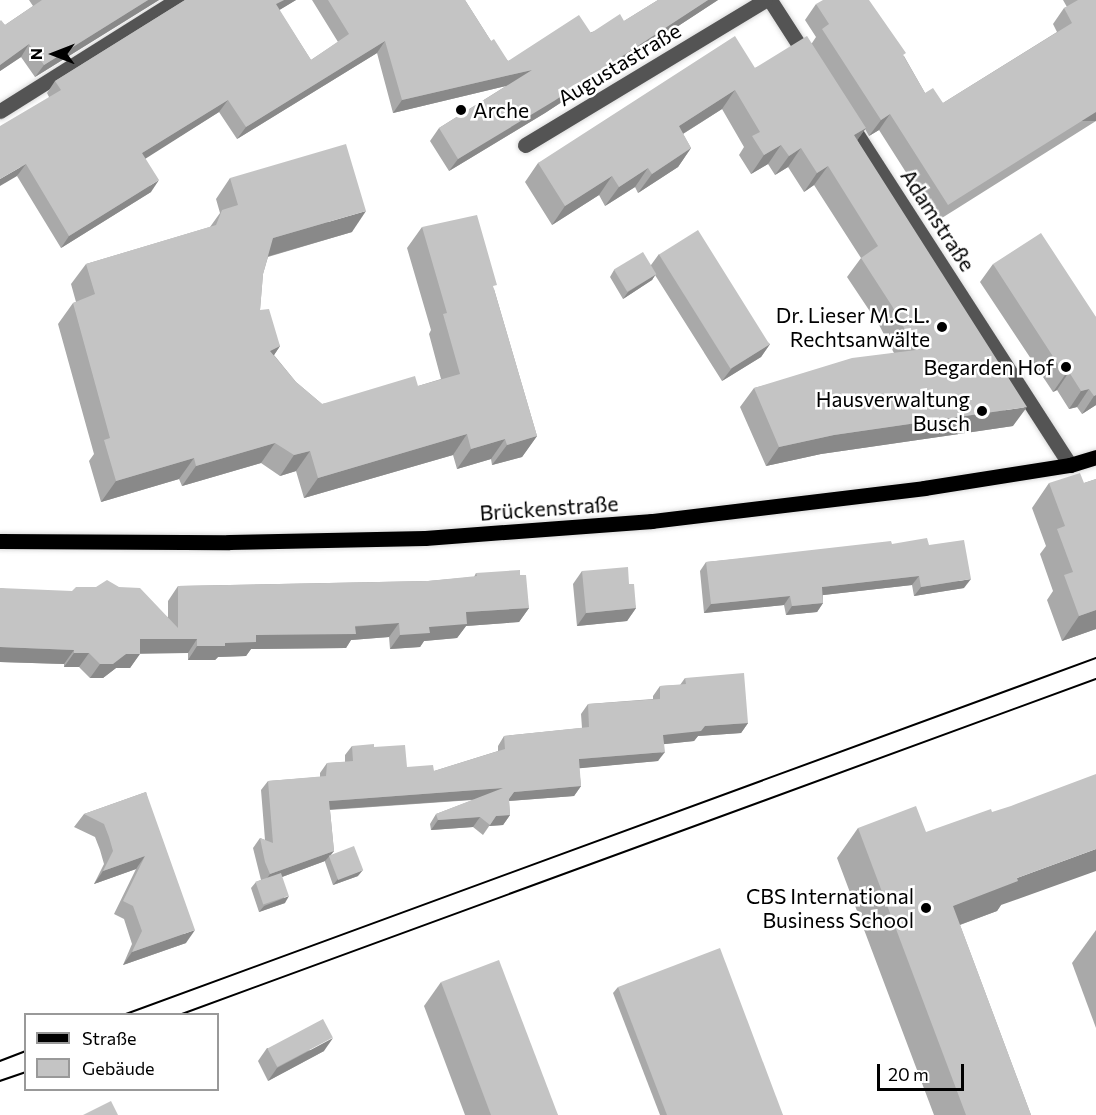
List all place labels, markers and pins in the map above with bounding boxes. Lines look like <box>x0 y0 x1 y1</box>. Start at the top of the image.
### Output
place label: Arche <box>473 97 529 123</box>
marker: Arche <box>454 103 468 117</box>
place label: Dr. Lieser M.C.L. Rechtsanwälte <box>776 302 930 352</box>
marker: Dr. Lieser M.C.L. Rechtsanwälte <box>935 320 949 334</box>
place label: Begarden Hof <box>923 354 1054 380</box>
marker: Begarden Hof <box>1059 360 1073 374</box>
place label: Hausverwaltung Busch <box>816 386 970 436</box>
marker: Hausverwaltung Busch <box>975 404 989 418</box>
place label: CBS International Business School <box>746 883 914 933</box>
marker: CBS International Business School <box>919 901 933 915</box>

